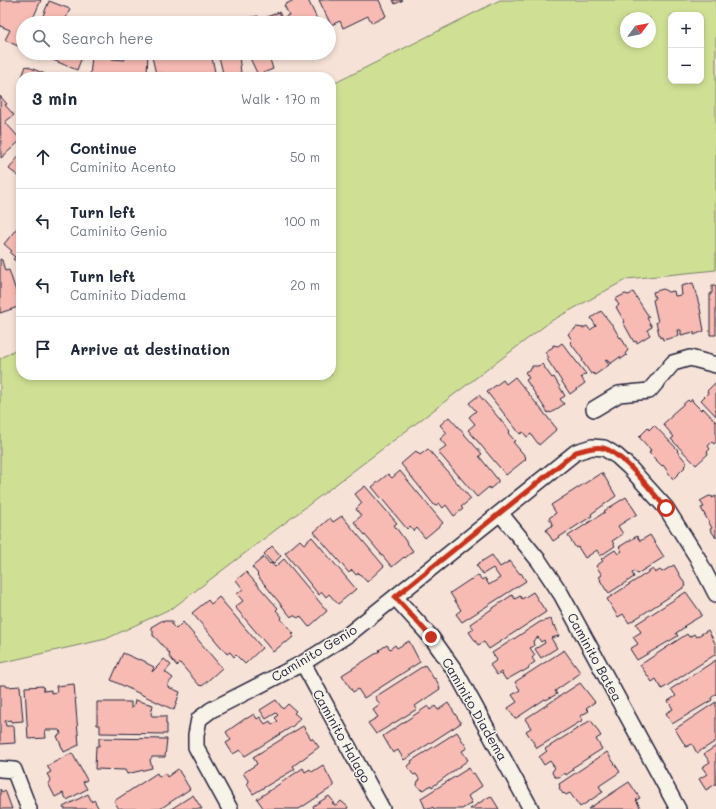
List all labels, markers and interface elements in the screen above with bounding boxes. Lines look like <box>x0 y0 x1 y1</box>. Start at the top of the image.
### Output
north arrow <box>620 12 656 48</box>
map controls <box>668 12 704 84</box>
button: + <box>668 12 704 48</box>
search box <box>16 16 336 60</box>
icon: search <box>30 27 52 49</box>
text: Search here <box>62 28 153 48</box>
button: − <box>668 48 704 84</box>
text: 3 min <box>32 87 77 109</box>
text: Walk · 170 m <box>241 90 320 107</box>
text: Continue <box>70 138 137 158</box>
icon: ahead <box>32 146 54 168</box>
text: 50 m <box>290 148 320 165</box>
text: Caminito Acento <box>70 158 176 175</box>
text: Turn left <box>70 202 135 222</box>
icon: left <box>32 210 54 232</box>
text: 100 m <box>284 212 320 229</box>
text: Caminito Genio <box>70 222 167 239</box>
text: Turn left <box>70 266 135 286</box>
icon: left <box>32 274 54 296</box>
text: 20 m <box>290 276 320 293</box>
text: Caminito Diadema <box>70 286 186 303</box>
icon: arrive <box>32 338 54 360</box>
text: Arrive at destination <box>70 339 230 359</box>
route start <box>657 499 675 517</box>
street label: Caminito Batea <box>564 610 627 704</box>
street label: Caminito Genio <box>268 620 360 685</box>
route end <box>422 628 440 646</box>
street label: Caminito Diadema <box>439 654 512 763</box>
street label: Caminito Halago <box>310 686 375 786</box>

